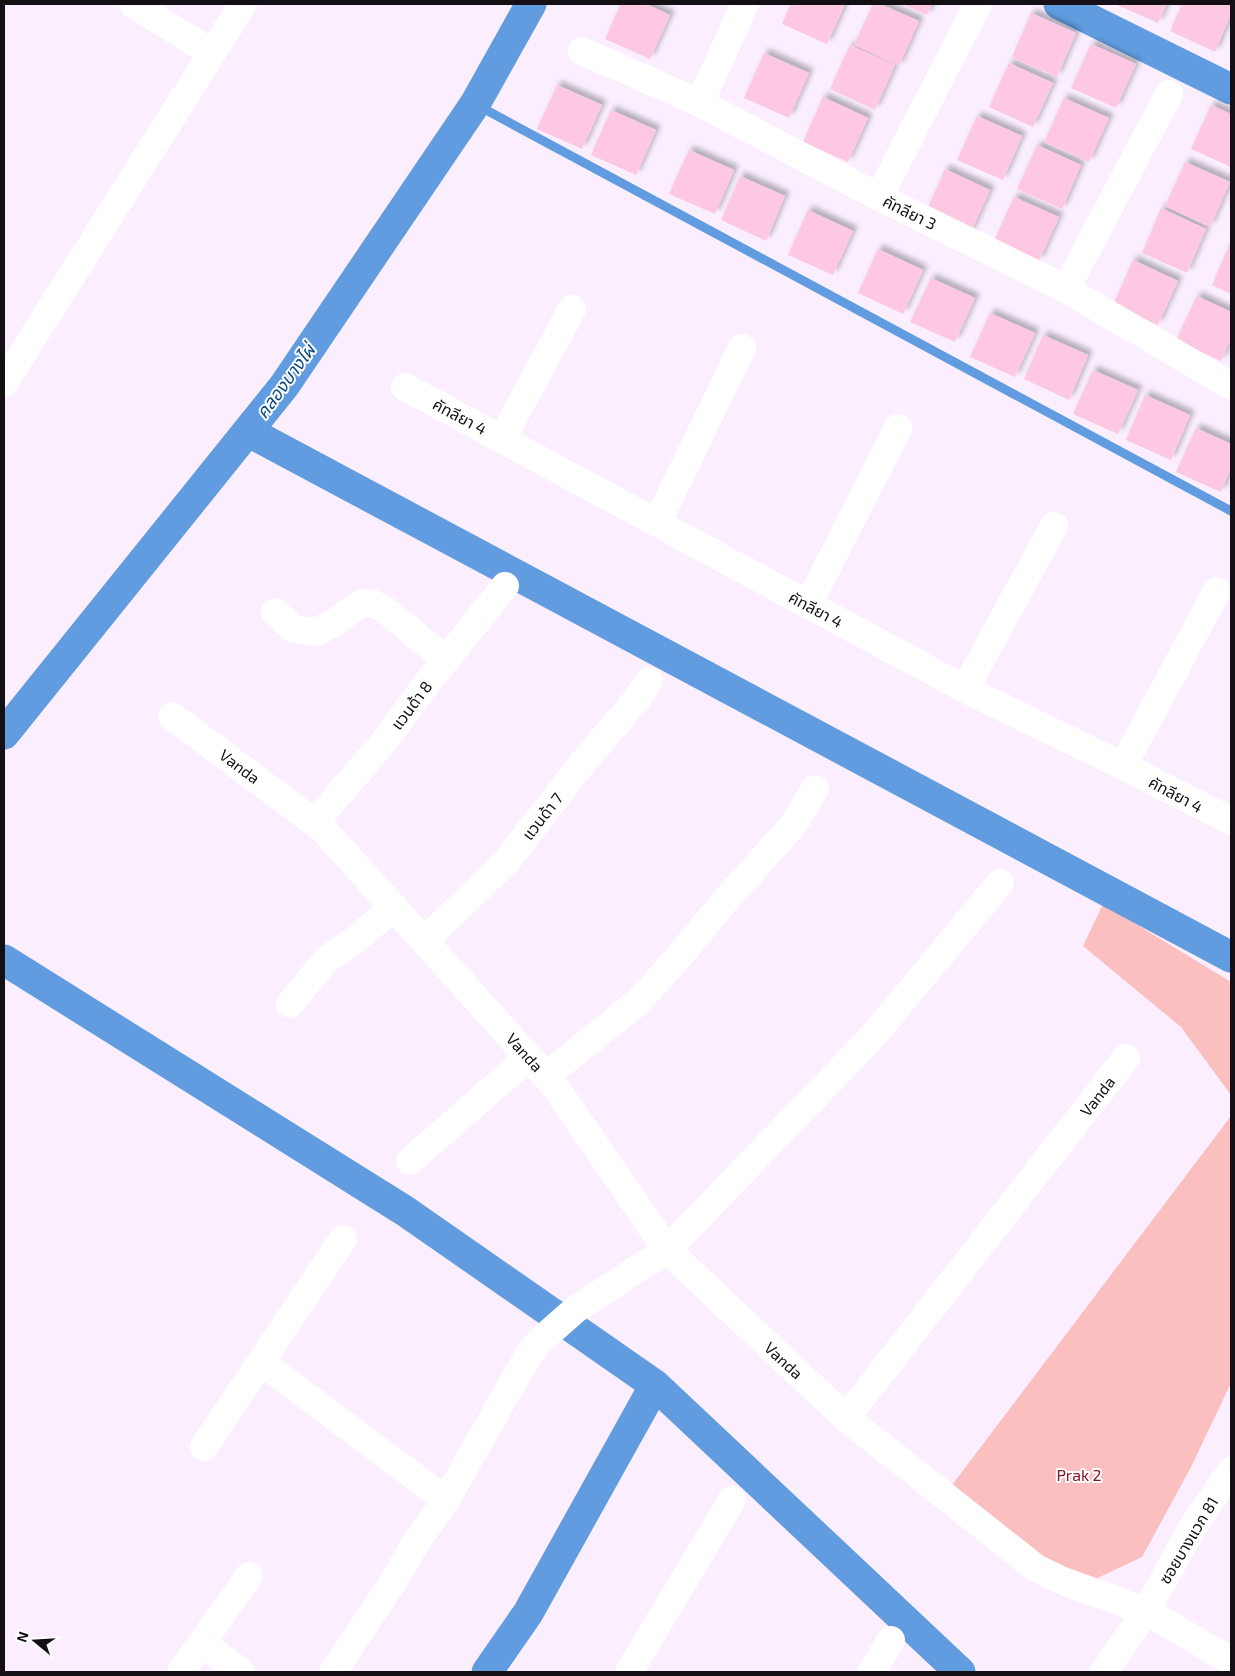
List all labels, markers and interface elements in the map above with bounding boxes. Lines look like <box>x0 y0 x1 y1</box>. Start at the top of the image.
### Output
street label: คัทลียา 3 <box>880 191 940 233</box>
water label: คลองบางไผ่ <box>251 337 321 422</box>
street label: คัทลียา 4 <box>430 394 490 438</box>
street label: คัทลียา 4 <box>786 587 846 631</box>
street label: แวนด้า 8 <box>386 677 436 733</box>
street label: Vanda <box>216 745 264 787</box>
street label: คัทลียา 4 <box>1146 772 1206 816</box>
street label: แวนด้า 7 <box>518 789 566 843</box>
street label: Vanda <box>503 1029 547 1075</box>
street label: Vanda <box>1076 1072 1118 1120</box>
street label: Vanda <box>761 1338 807 1382</box>
park label: Prak 2 <box>1056 1465 1102 1484</box>
street label: ซอยบางแวก 81 <box>1155 1493 1221 1587</box>
north arrow <box>10 1616 60 1666</box>
text: N <box>13 1629 32 1644</box>

